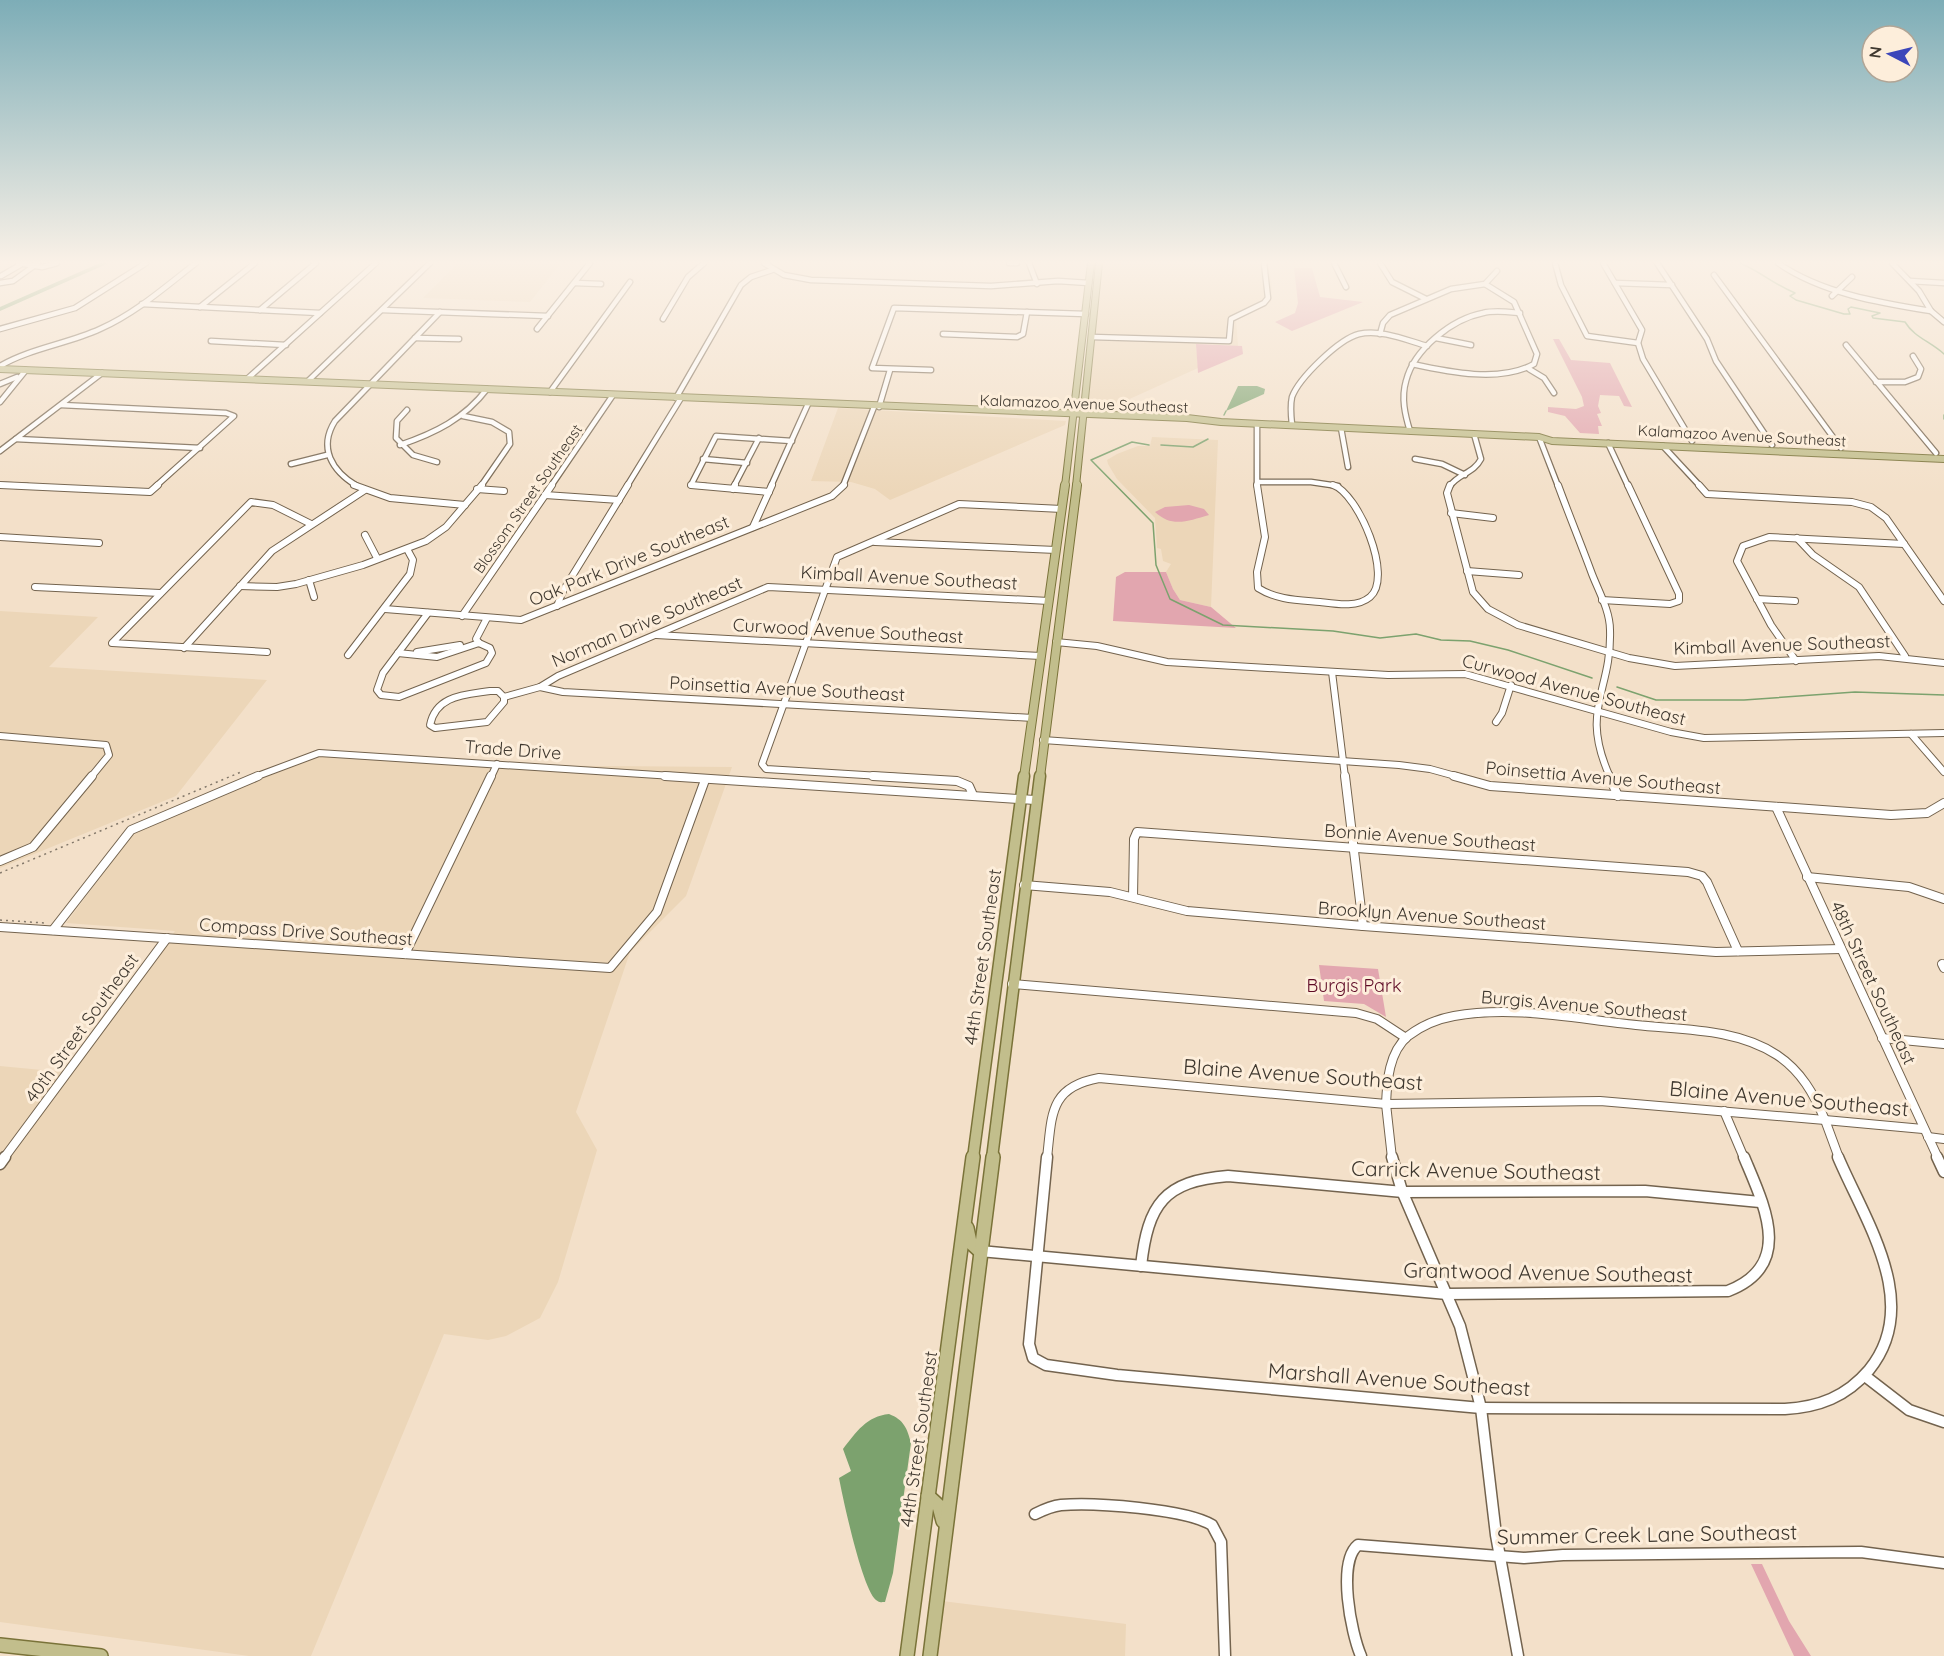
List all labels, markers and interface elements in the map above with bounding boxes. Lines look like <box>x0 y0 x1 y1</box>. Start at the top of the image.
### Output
north arrow <box>1860 24 1920 84</box>
text: N <box>1864 45 1886 59</box>
street label: Kalamazoo Avenue Southeast <box>979 390 1189 417</box>
street label: Blossom Street Southeast <box>469 421 586 577</box>
street label: Kalamazoo Avenue Southeast <box>1637 421 1847 450</box>
street label: Oak Park Drive Southeast <box>525 510 732 611</box>
street label: Kimball Avenue Southeast <box>800 560 1018 595</box>
street label: Norman Drive Southeast <box>548 571 746 672</box>
street label: Curwood Avenue Southeast <box>732 613 964 648</box>
street label: Kimball Avenue Southeast <box>1673 629 1891 660</box>
street label: Curwood Avenue Southeast <box>1460 649 1689 730</box>
street label: Poinsettia Avenue Southeast <box>669 671 905 706</box>
street label: Trade Drive <box>464 735 562 764</box>
street label: Poinsettia Avenue Southeast <box>1485 756 1722 799</box>
street label: Bonnie Avenue Southeast <box>1323 819 1537 856</box>
street label: 44th Street Southeast <box>959 867 1006 1046</box>
street label: Brooklyn Avenue Southeast <box>1317 896 1547 935</box>
street label: 48th Street Southeast <box>1825 897 1921 1068</box>
street label: Compass Drive Southeast <box>198 913 414 950</box>
street label: 40th Street Southeast <box>20 949 143 1107</box>
park label: Burgis Park <box>1306 974 1402 997</box>
street label: Burgis Avenue Southeast <box>1480 985 1688 1026</box>
street label: Blaine Avenue Southeast <box>1182 1053 1424 1095</box>
street label: Blaine Avenue Southeast <box>1668 1075 1910 1121</box>
street label: Carrick Avenue Southeast <box>1351 1155 1601 1185</box>
street label: Grantwood Avenue Southeast <box>1403 1256 1693 1288</box>
street label: 44th Street Southeast <box>895 1349 942 1528</box>
street label: Marshall Avenue Southeast <box>1267 1357 1531 1401</box>
street label: Summer Creek Lane Southeast <box>1497 1518 1797 1550</box>

